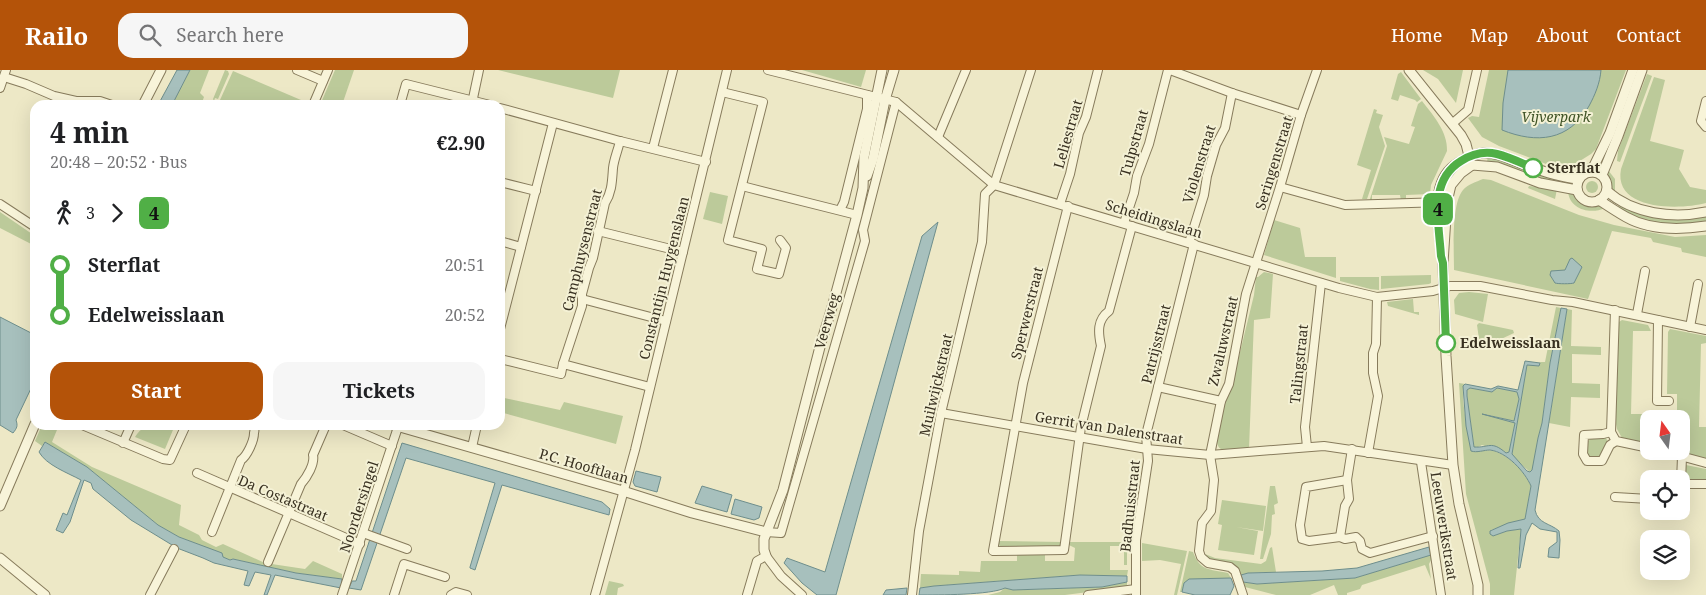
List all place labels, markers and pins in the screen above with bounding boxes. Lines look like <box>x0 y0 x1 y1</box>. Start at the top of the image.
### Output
marker: Sterflat <box>1523 158 1543 178</box>
place label: Sterflat <box>1547 158 1601 177</box>
marker: Edelweisslaan <box>1436 333 1456 353</box>
place label: Edelweisslaan <box>1460 333 1561 352</box>

